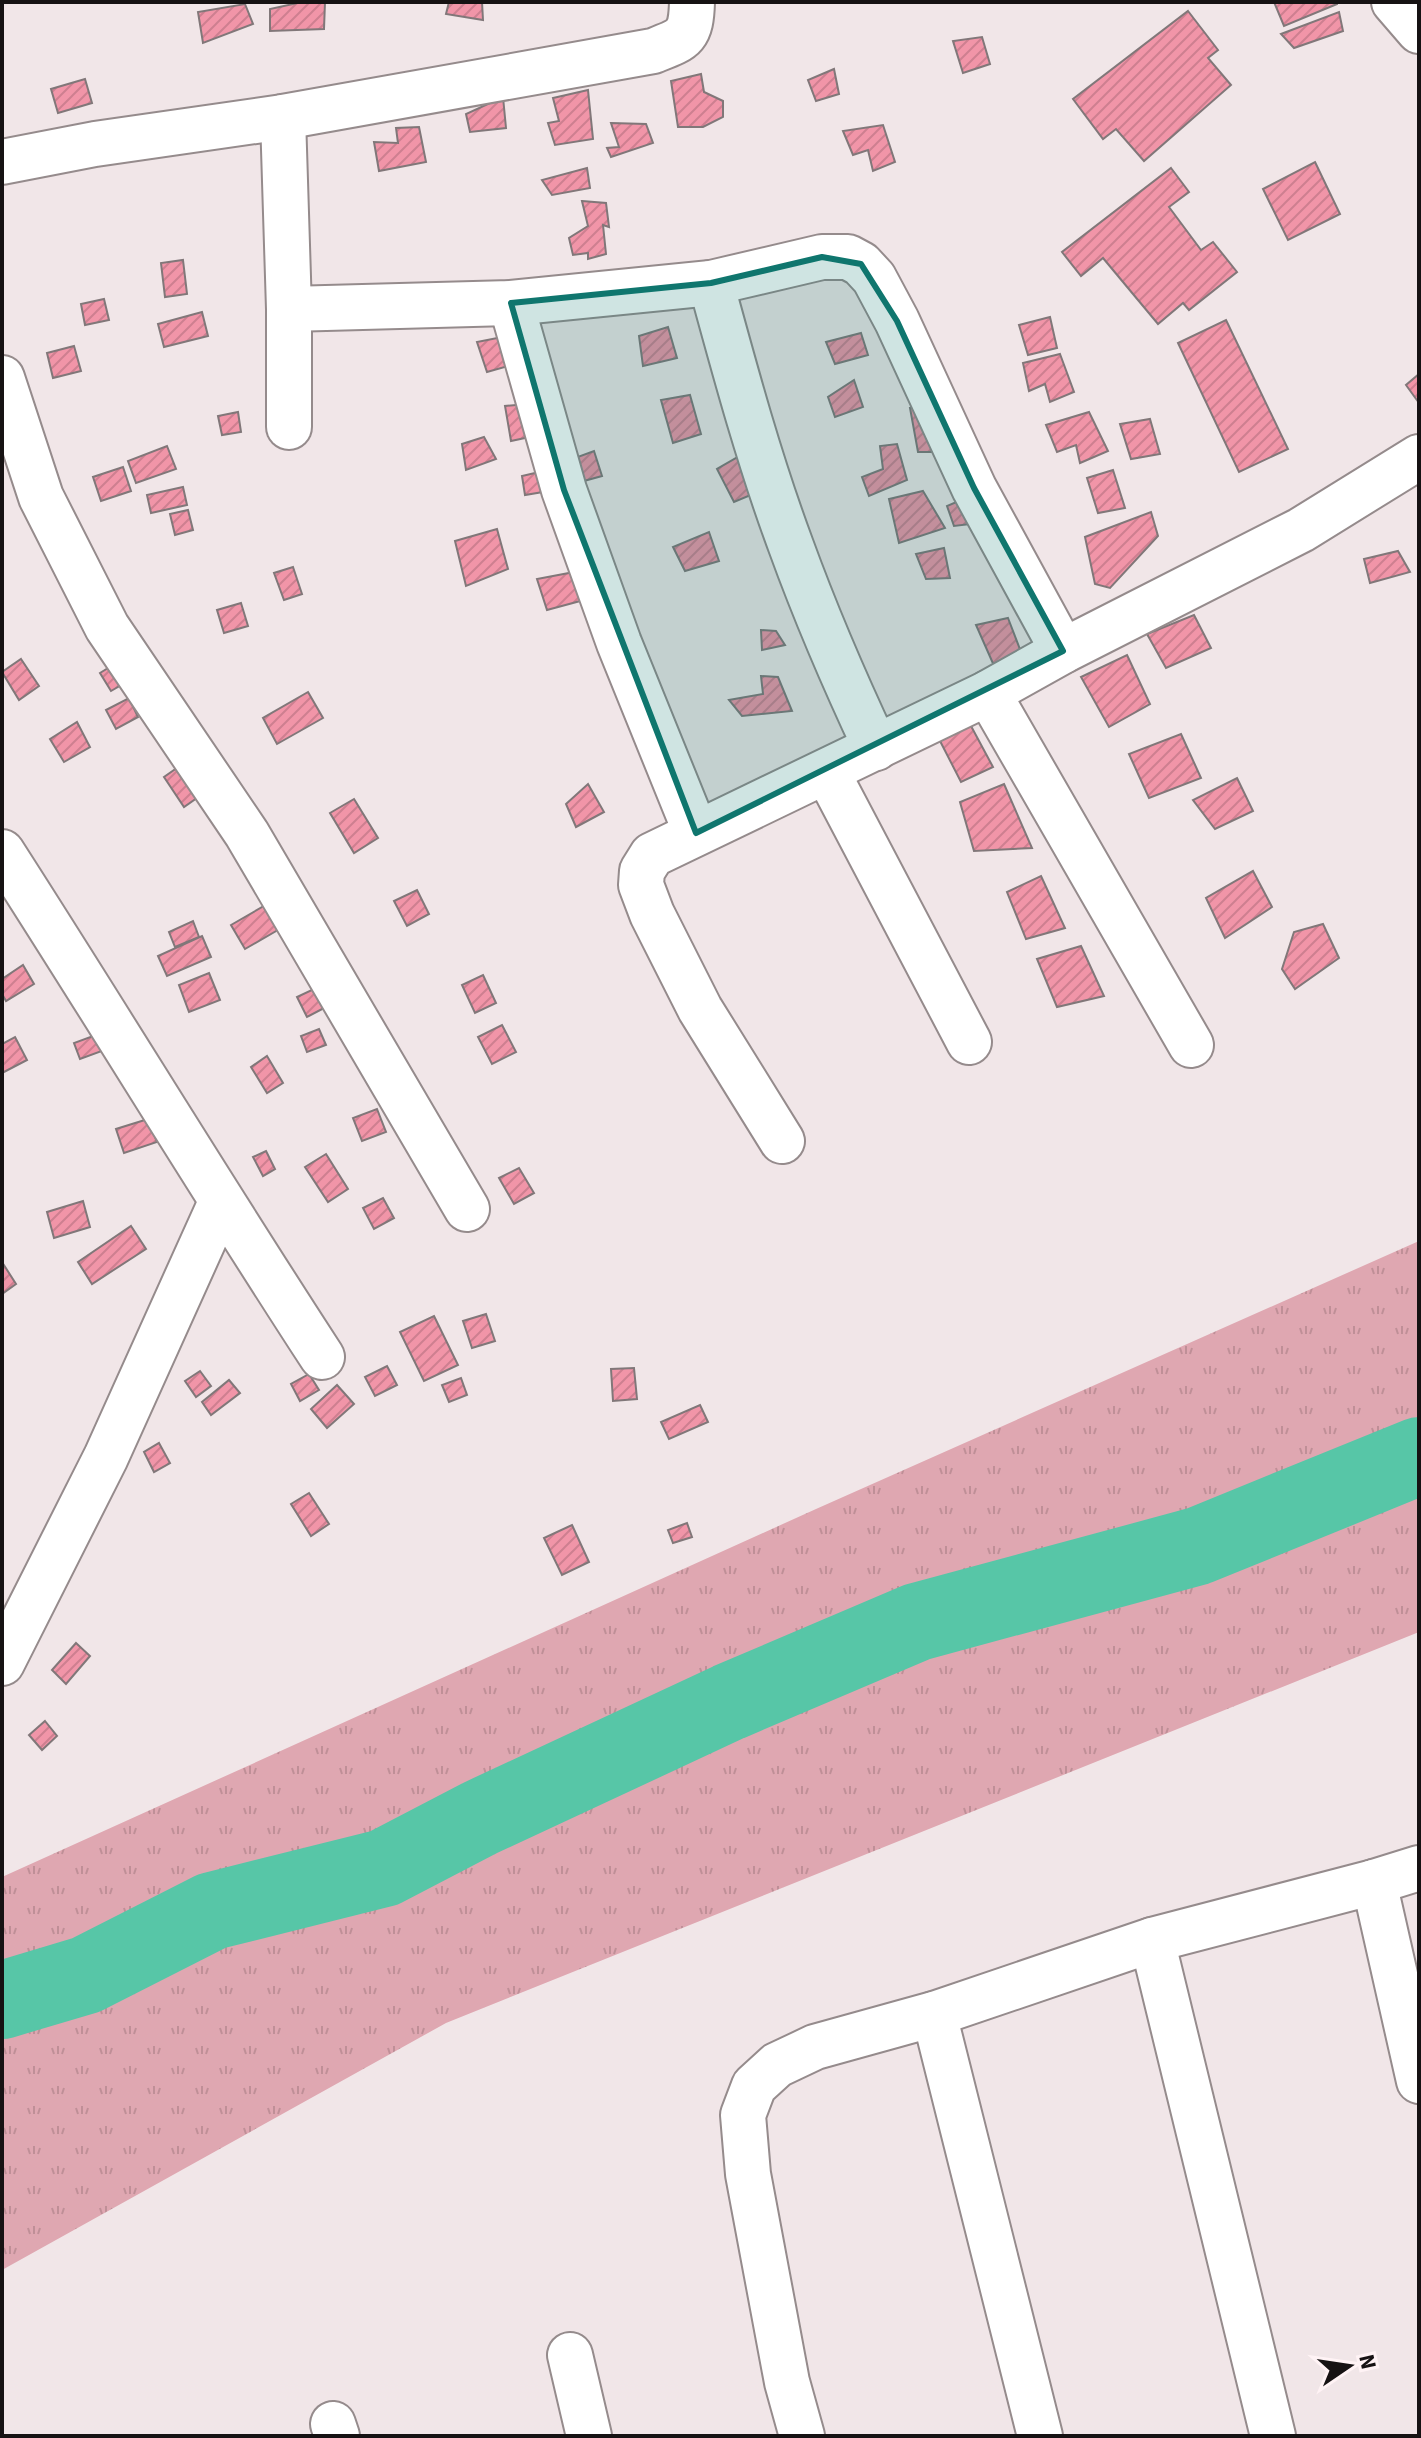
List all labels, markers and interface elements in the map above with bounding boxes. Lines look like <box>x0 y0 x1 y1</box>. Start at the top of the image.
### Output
north arrow <box>1309 2326 1389 2406</box>
text: N <box>1350 2351 1385 2372</box>

